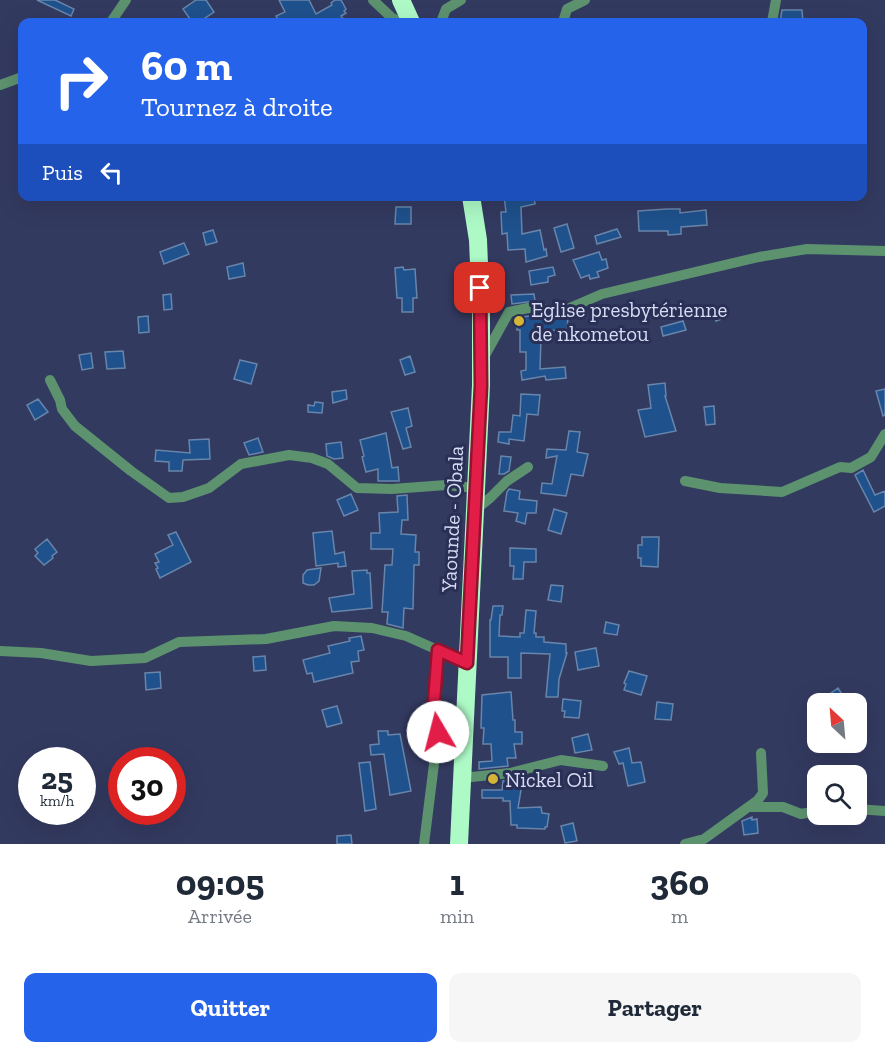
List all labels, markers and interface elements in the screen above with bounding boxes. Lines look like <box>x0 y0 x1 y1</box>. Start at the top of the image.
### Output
text: 60 m <box>141 40 232 91</box>
icon: right <box>42 42 120 120</box>
text: Tournez à droite <box>141 91 333 123</box>
icon: left <box>95 156 128 189</box>
text: Puis <box>42 159 83 186</box>
pin <box>454 262 505 313</box>
icon: arrive <box>463 271 496 304</box>
place label: Eglise presbytérienne de nkometou <box>531 297 727 346</box>
marker: Eglise presbytérienne de nkometou <box>512 314 526 328</box>
street label: Yaounde - Obala <box>436 445 468 594</box>
north arrow <box>807 693 867 753</box>
map controls <box>807 693 867 825</box>
position arrow <box>406 700 470 764</box>
speed limit sign: 30 <box>108 747 186 825</box>
text: 25 <box>41 761 73 797</box>
button: search <box>807 765 867 825</box>
place label: Nickel Oil <box>505 767 594 792</box>
marker: Nickel Oil <box>486 772 500 786</box>
text: km/h <box>40 792 74 810</box>
text: 09:05 <box>176 861 264 904</box>
text: 1 <box>450 861 464 904</box>
text: 360 <box>650 861 709 904</box>
text: Arrivée <box>188 904 252 928</box>
text: min <box>440 904 474 928</box>
text: m <box>671 904 688 928</box>
button: Quitter <box>24 973 437 1042</box>
button: Partager <box>449 973 861 1042</box>

